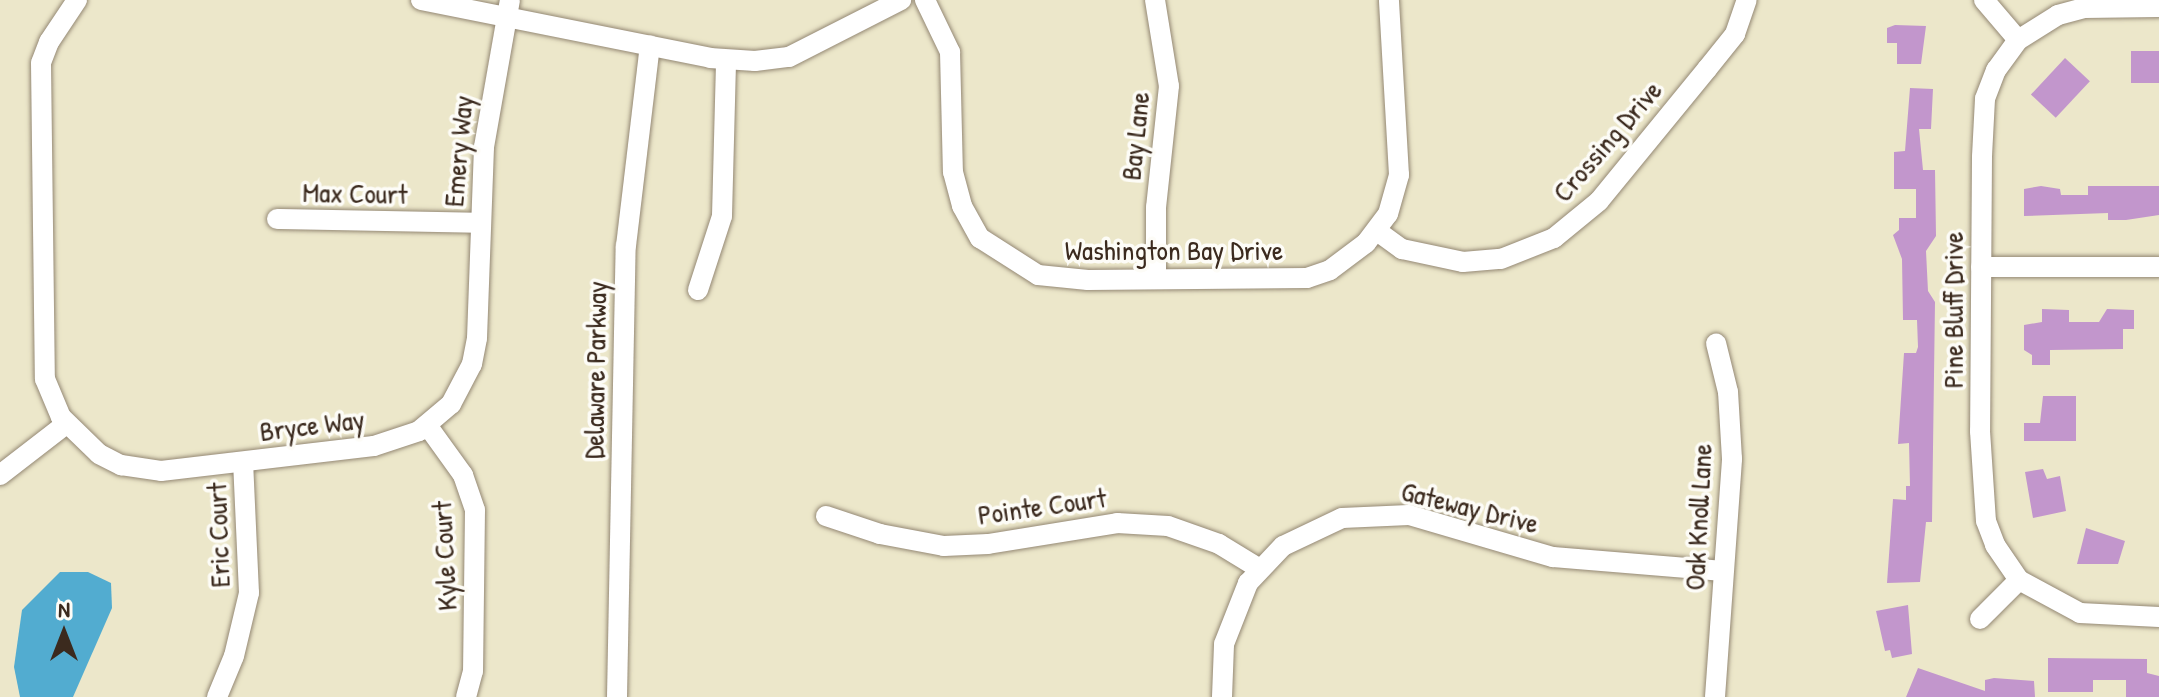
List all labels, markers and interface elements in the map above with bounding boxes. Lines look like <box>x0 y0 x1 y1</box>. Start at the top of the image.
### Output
street label: Crossing Drive <box>1545 74 1669 208</box>
street label: Bay Lane <box>1114 90 1156 182</box>
street label: Emery Way <box>436 94 480 208</box>
street label: Max Court <box>302 175 408 211</box>
street label: Pine Bluff Drive <box>1936 232 1970 388</box>
street label: Washington Bay Drive <box>1065 233 1283 267</box>
street label: Delaware Parkway <box>577 281 613 459</box>
street label: Bryce Way <box>258 402 366 448</box>
street label: Oak Knoll Lane <box>1677 443 1719 591</box>
street label: Gateway Drive <box>1398 474 1542 540</box>
street label: Pointe Court <box>976 480 1108 532</box>
street label: Eric Court <box>199 482 237 588</box>
street label: Kyle Court <box>424 500 464 612</box>
north arrow <box>24 593 104 673</box>
text: N <box>58 594 70 624</box>

